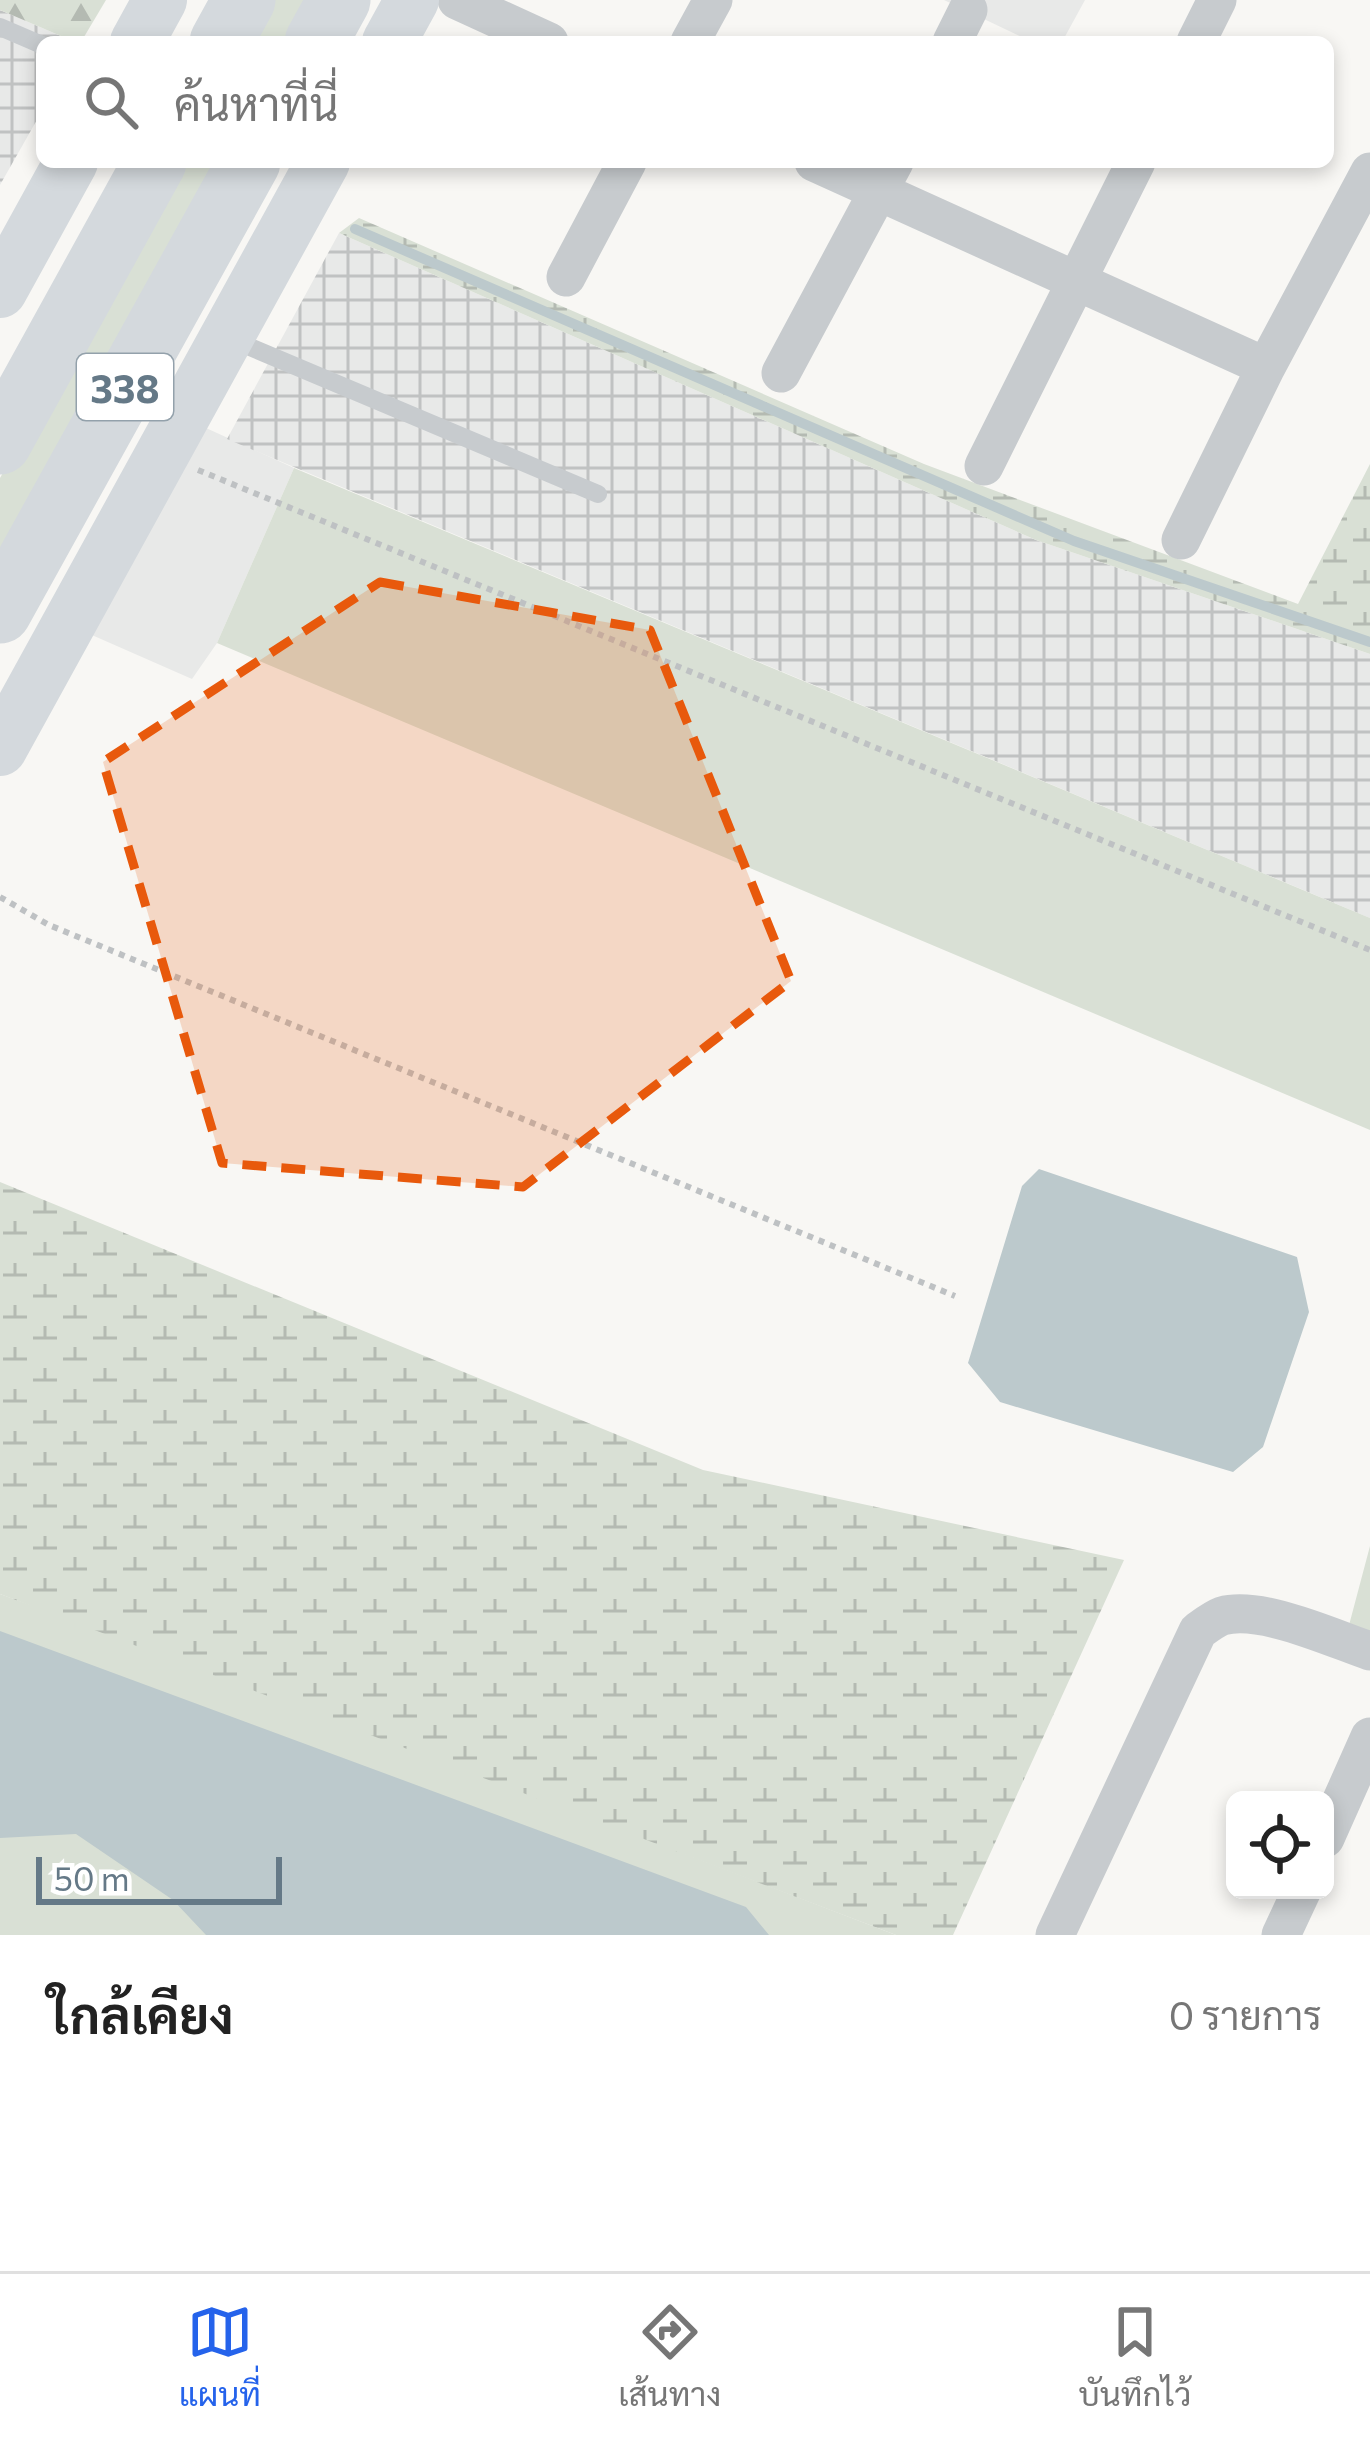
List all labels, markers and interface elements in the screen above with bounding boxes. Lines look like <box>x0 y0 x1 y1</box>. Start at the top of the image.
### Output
search box <box>36 36 1334 168</box>
icon: search <box>78 69 144 135</box>
text: ค้นหาที่นี่ <box>174 75 338 130</box>
road number: 338 <box>77 354 173 420</box>
map controls <box>1226 1791 1334 1899</box>
button: locate <box>1226 1791 1334 1899</box>
scale bar <box>36 1851 282 1904</box>
text: 50 m <box>54 1857 130 1898</box>
text: ใกล้เคียง <box>48 1982 234 2045</box>
text: 0 รายการ <box>1169 1990 1322 2038</box>
tab: แผนที่ <box>179 2299 261 2414</box>
tab: เส้นทาง <box>618 2299 721 2414</box>
tab: บันทึกไว้ <box>1079 2299 1191 2414</box>

